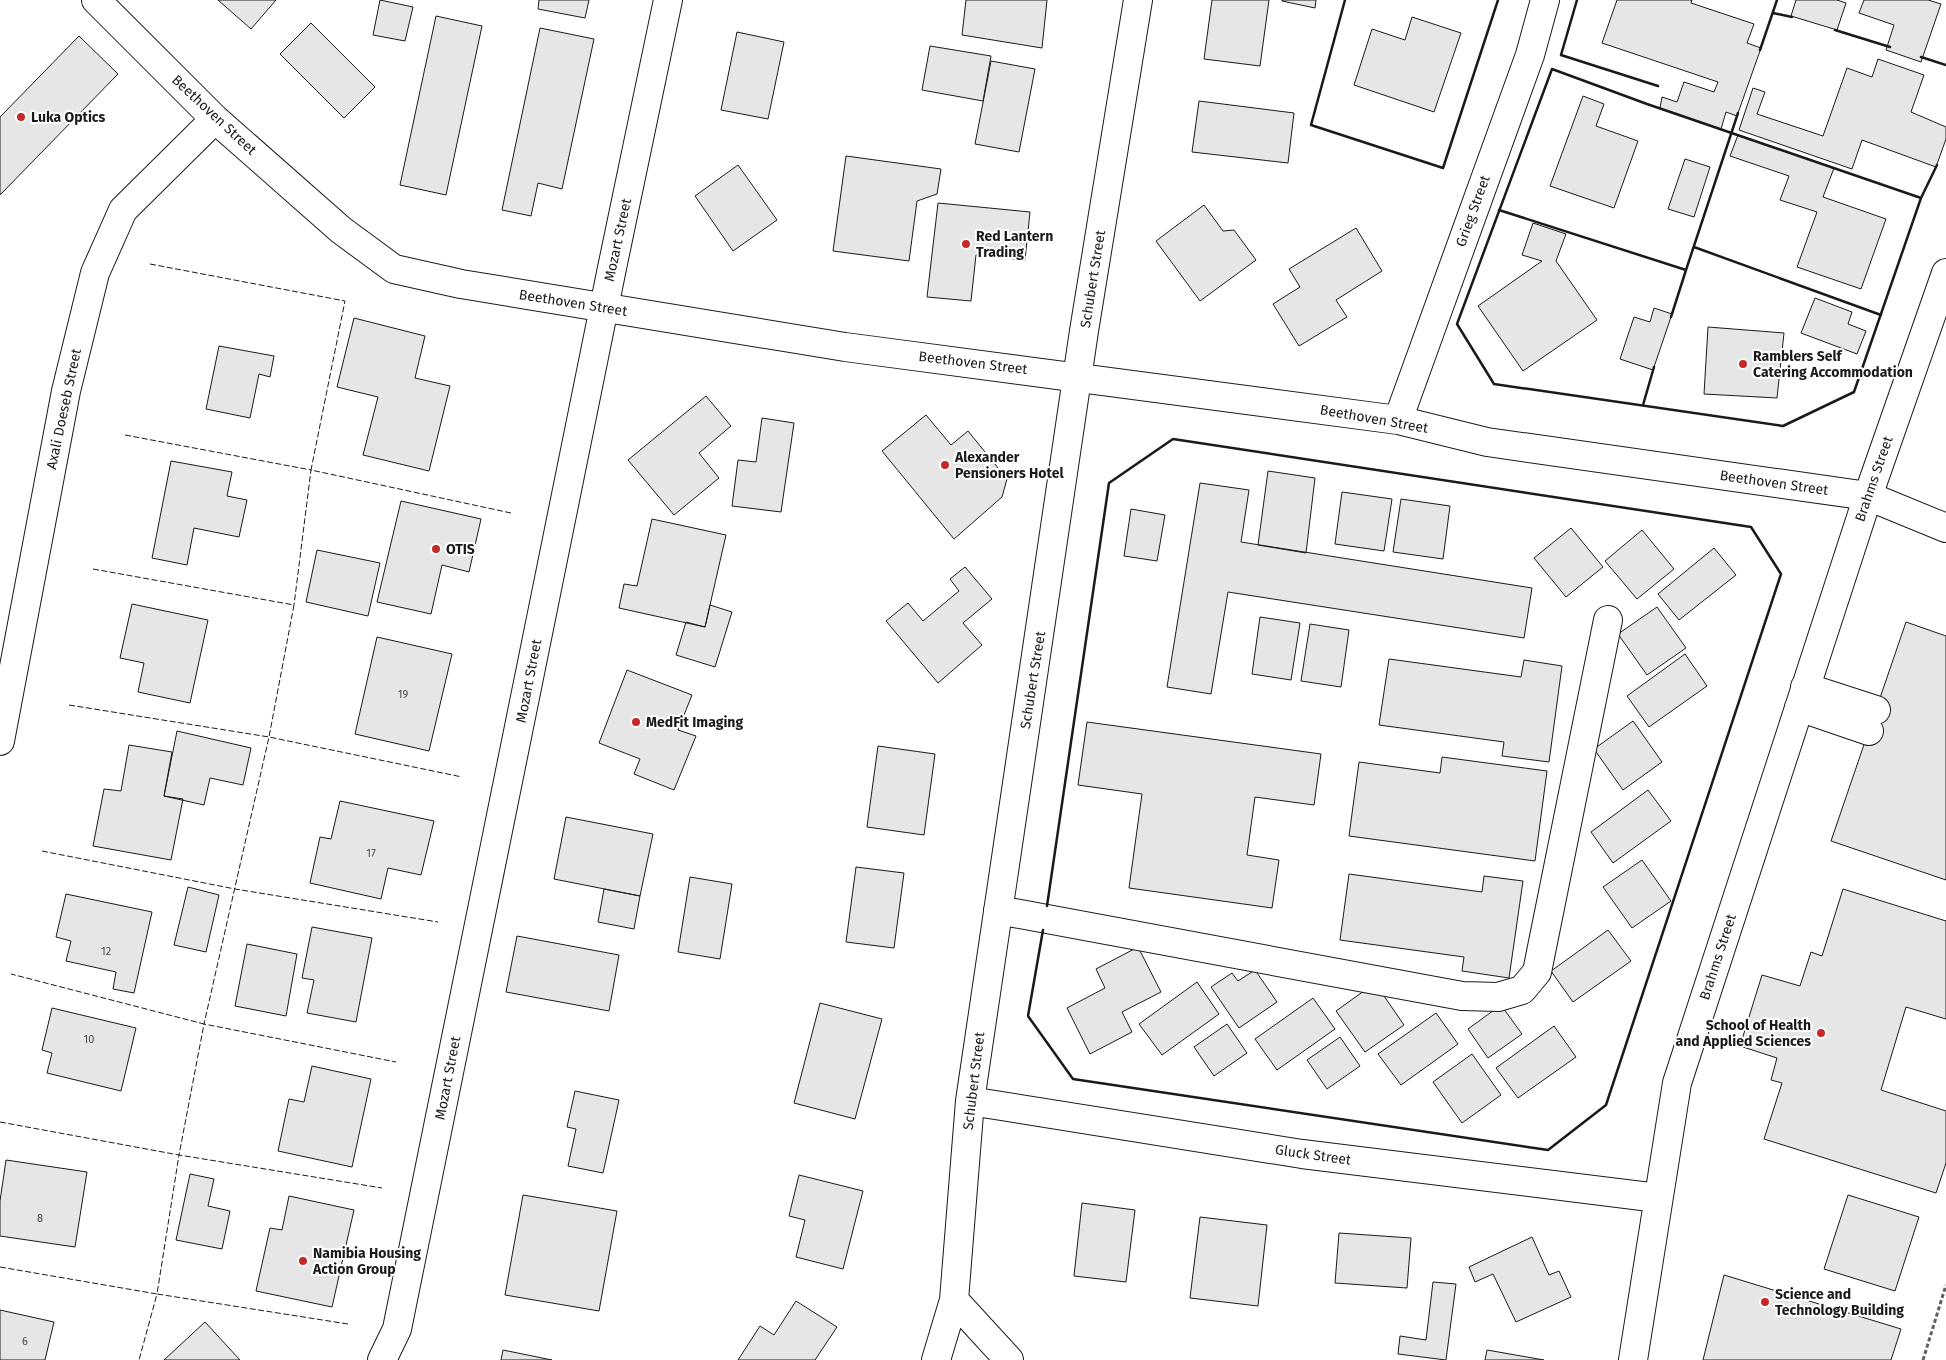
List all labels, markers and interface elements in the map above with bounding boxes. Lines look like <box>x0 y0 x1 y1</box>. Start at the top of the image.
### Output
street label: Beethoven Street <box>168 71 261 159</box>
place label: Luka Optics <box>31 109 106 126</box>
marker: Luka Optics <box>15 111 27 123</box>
street label: Grieg Street <box>1452 172 1494 249</box>
street label: Mozart Street <box>601 196 635 283</box>
place label: Red Lantern Trading <box>976 228 1053 261</box>
street label: Schubert Street <box>1077 228 1109 329</box>
marker: Red Lantern Trading <box>960 238 972 250</box>
street label: Beethoven Street <box>518 286 629 320</box>
street label: Axali Doeseb Street <box>43 346 85 471</box>
street label: Beethoven Street <box>918 348 1029 378</box>
place label: Ramblers Self Catering Accommodation <box>1753 348 1913 381</box>
marker: Ramblers Self Catering Accommodation <box>1737 358 1749 370</box>
street label: Beethoven Street <box>1319 401 1430 437</box>
street label: Brahms Street <box>1851 433 1897 524</box>
place label: Alexander Pensioners Hotel <box>954 449 1064 482</box>
marker: Alexander Pensioners Hotel <box>939 459 951 471</box>
street label: Beethoven Street <box>1719 467 1830 499</box>
place label: OTIS <box>446 541 475 558</box>
marker: OTIS <box>430 543 442 555</box>
street label: Schubert Street <box>1017 629 1049 730</box>
street label: Mozart Street <box>513 637 546 724</box>
house number: 19 <box>398 688 408 701</box>
place label: MedFit Imaging <box>646 714 743 731</box>
marker: MedFit Imaging <box>630 716 642 728</box>
house number: 17 <box>366 847 376 860</box>
street label: Brahms Street <box>1696 911 1740 1002</box>
house number: 12 <box>101 945 111 958</box>
place label: School of Health and Applied Sciences <box>1676 1017 1811 1050</box>
marker: School of Health and Applied Sciences <box>1815 1027 1827 1039</box>
street label: Schubert Street <box>960 1030 989 1131</box>
house number: 10 <box>84 1033 94 1046</box>
street label: Mozart Street <box>432 1034 465 1121</box>
street label: Gluck Street <box>1274 1141 1353 1169</box>
house number: 8 <box>37 1212 43 1225</box>
place label: Namibia Housing Action Group <box>312 1245 421 1278</box>
marker: Namibia Housing Action Group <box>297 1255 309 1267</box>
place label: Science and Technology Building <box>1775 1286 1904 1319</box>
marker: Science and Technology Building <box>1759 1296 1771 1308</box>
house number: 6 <box>22 1335 28 1348</box>

